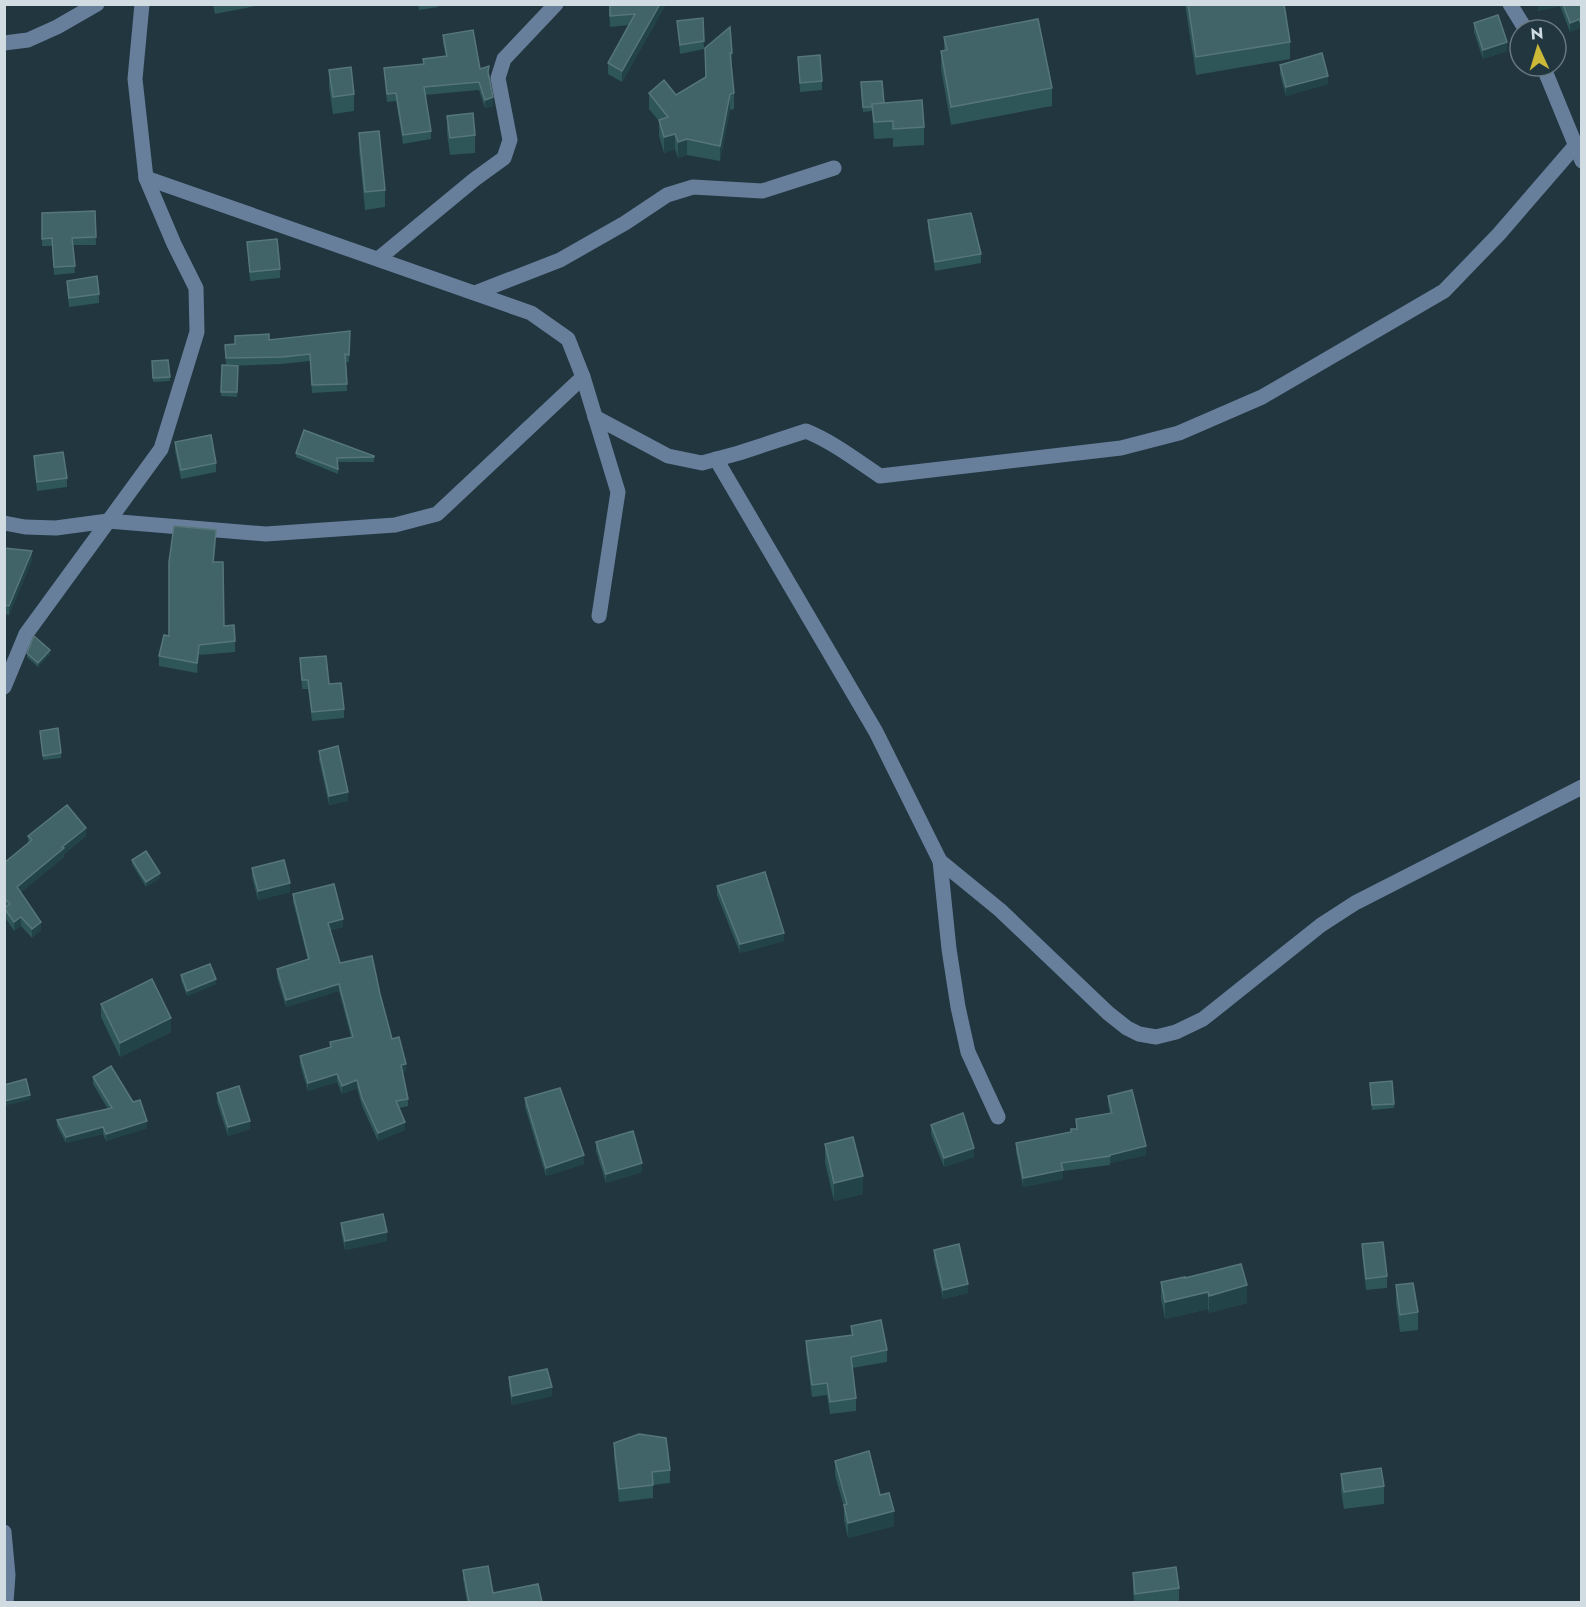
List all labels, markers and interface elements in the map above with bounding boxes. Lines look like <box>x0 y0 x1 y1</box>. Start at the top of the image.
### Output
north arrow <box>1508 18 1568 78</box>
text: N <box>1530 22 1544 45</box>

